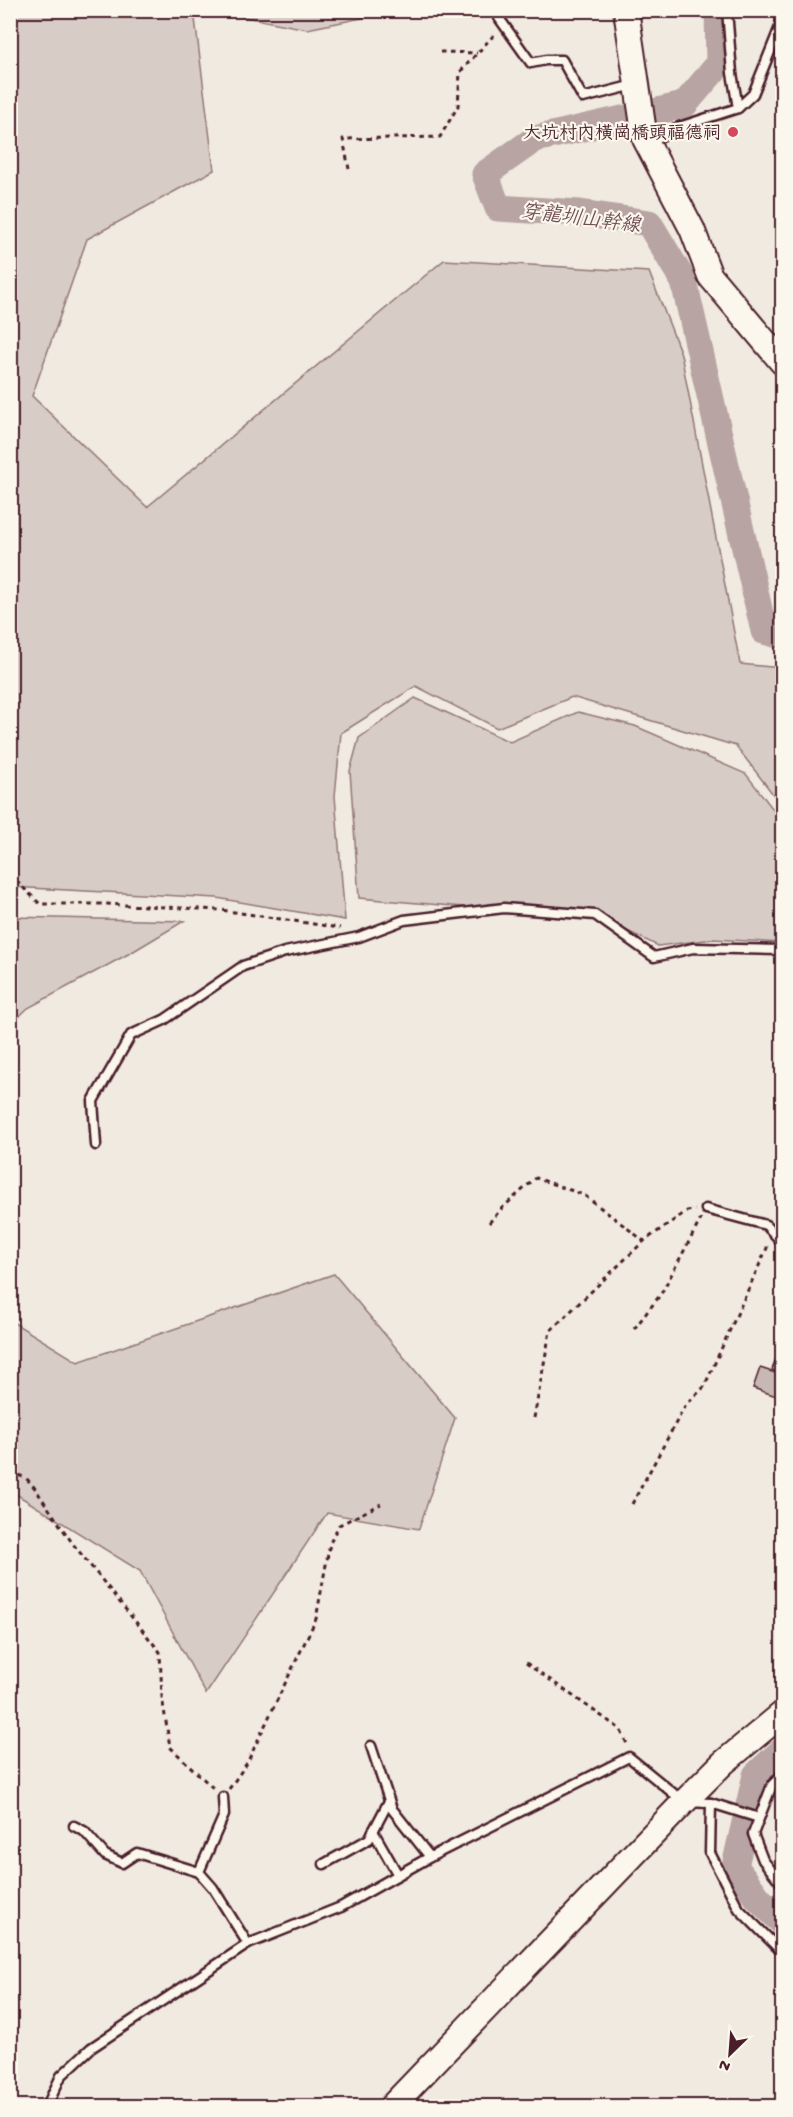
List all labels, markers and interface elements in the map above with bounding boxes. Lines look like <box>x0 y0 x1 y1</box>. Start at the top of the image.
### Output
place label: 大坑村內橫崗橋頭福德祠 <box>523 122 721 145</box>
marker: 大坑村內橫崗橋頭福德祠 <box>726 125 740 139</box>
water label: 穿龍圳山幹線 <box>520 200 643 239</box>
north arrow <box>700 2024 760 2084</box>
text: N <box>716 2053 734 2075</box>

